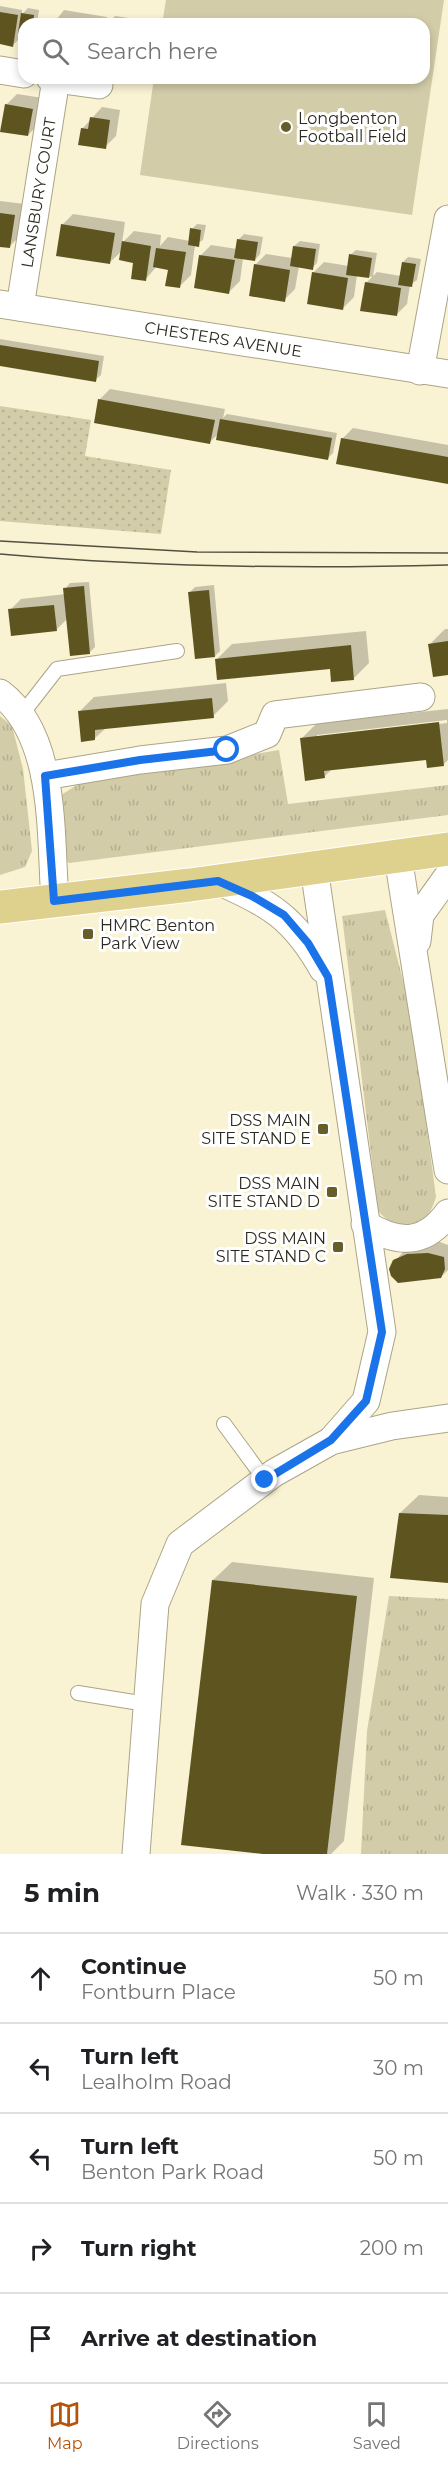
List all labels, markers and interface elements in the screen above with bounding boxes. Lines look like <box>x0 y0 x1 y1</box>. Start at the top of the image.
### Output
search box <box>18 18 430 84</box>
icon: search <box>39 35 72 68</box>
text: Search here <box>87 38 218 65</box>
place label: Longbenton Football Field <box>298 109 407 146</box>
street label: LANSBURY COURT <box>17 115 59 269</box>
marker: Longbenton Football Field <box>279 120 293 134</box>
street label: CHESTERS AVENUE <box>143 317 303 361</box>
route start <box>213 736 239 762</box>
place label: HMRC Benton Park View <box>100 916 215 953</box>
marker: HMRC Benton Park View <box>81 927 95 941</box>
place label: DSS MAIN SITE STAND E <box>201 1111 311 1148</box>
marker: DSS MAIN SITE STAND E <box>316 1122 330 1136</box>
place label: DSS MAIN SITE STAND D <box>208 1174 320 1211</box>
marker: DSS MAIN SITE STAND D <box>325 1185 339 1199</box>
place label: DSS MAIN SITE STAND C <box>216 1229 326 1266</box>
marker: DSS MAIN SITE STAND C <box>331 1240 345 1254</box>
route end <box>251 1466 277 1492</box>
text: 5 min <box>24 1877 100 1909</box>
text: Walk · 330 m <box>296 1881 424 1905</box>
text: Continue <box>81 1953 187 1980</box>
icon: ahead <box>24 1962 57 1995</box>
text: 50 m <box>373 1966 424 1990</box>
text: Fontburn Place <box>81 1980 236 2004</box>
text: Turn left <box>81 2043 179 2070</box>
icon: left <box>24 2052 57 2085</box>
text: 30 m <box>373 2056 424 2080</box>
text: Lealholm Road <box>81 2070 232 2094</box>
text: Turn left <box>81 2133 179 2160</box>
icon: left <box>24 2142 57 2175</box>
text: 50 m <box>373 2146 424 2170</box>
text: Benton Park Road <box>81 2160 264 2184</box>
icon: right <box>24 2232 57 2265</box>
text: Turn right <box>81 2235 196 2262</box>
text: 200 m <box>360 2236 424 2260</box>
icon: arrive <box>24 2322 57 2355</box>
text: Arrive at destination <box>81 2325 317 2352</box>
tab: Map <box>47 2398 83 2453</box>
tab: Directions <box>177 2398 259 2453</box>
tab: Saved <box>353 2398 401 2453</box>

